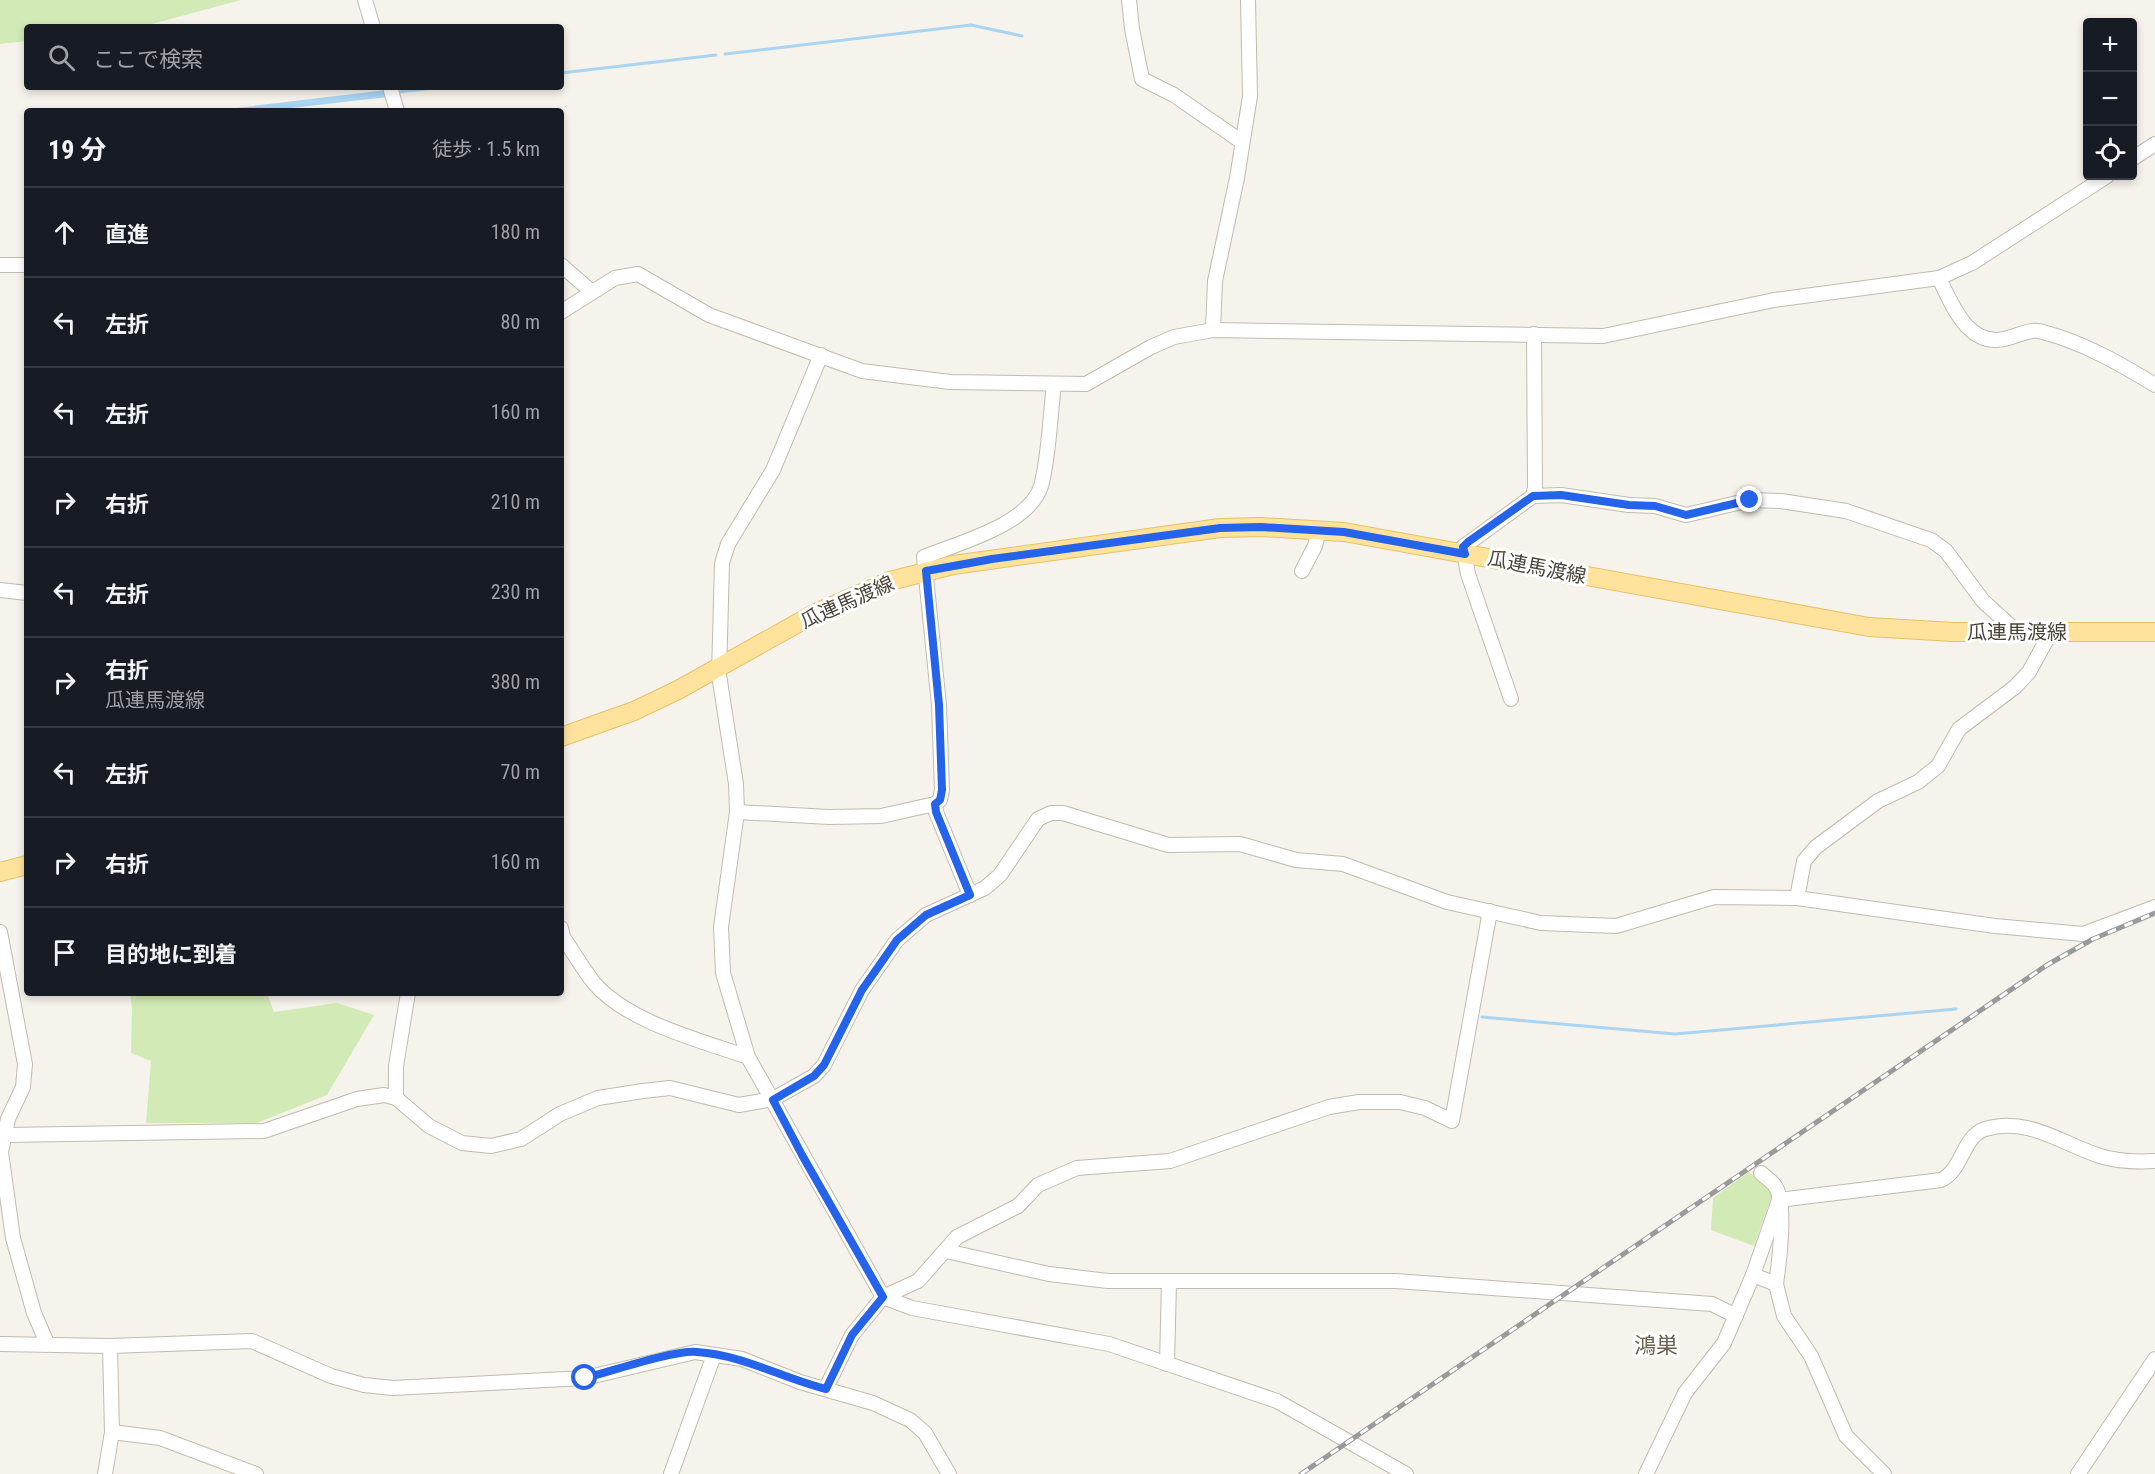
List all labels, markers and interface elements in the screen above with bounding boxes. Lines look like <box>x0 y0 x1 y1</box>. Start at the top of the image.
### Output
map controls <box>2083 18 2137 180</box>
button: + <box>2083 18 2137 72</box>
search box <box>24 24 564 90</box>
icon: search <box>45 41 78 74</box>
text: ここで検索 <box>93 47 203 72</box>
button: − <box>2083 72 2137 126</box>
button: locate <box>2083 126 2137 180</box>
text: 19 分 <box>48 135 106 165</box>
text: 徒歩 · 1.5 km <box>432 137 540 161</box>
icon: ahead <box>48 216 81 249</box>
text: 180 m <box>491 220 540 244</box>
text: 直進 <box>105 222 149 247</box>
icon: left <box>48 306 81 339</box>
text: 80 m <box>501 310 540 334</box>
text: 左折 <box>105 312 149 337</box>
icon: left <box>48 396 81 429</box>
text: 160 m <box>491 400 540 424</box>
text: 左折 <box>105 402 149 427</box>
icon: right <box>48 486 81 519</box>
route end <box>1736 486 1762 512</box>
text: 210 m <box>491 490 540 514</box>
text: 右折 <box>105 492 149 517</box>
street label: 瓜連馬渡線 <box>1486 546 1588 588</box>
street label: 瓜連馬渡線 <box>796 571 898 633</box>
icon: left <box>48 576 81 609</box>
text: 230 m <box>491 580 540 604</box>
text: 左折 <box>105 582 149 607</box>
street label: 瓜連馬渡線 <box>1967 620 2067 644</box>
text: 右折 <box>105 658 149 683</box>
icon: right <box>48 666 81 699</box>
text: 380 m <box>491 670 540 694</box>
text: 瓜連馬渡線 <box>105 688 205 712</box>
icon: left <box>48 756 81 789</box>
text: 70 m <box>501 760 540 784</box>
text: 左折 <box>105 762 149 787</box>
icon: right <box>48 846 81 879</box>
text: 160 m <box>491 850 540 874</box>
text: 右折 <box>105 852 149 877</box>
icon: arrive <box>48 936 81 969</box>
text: 目的地に到着 <box>105 942 237 967</box>
district label: 鴻巣 <box>1634 1333 1678 1358</box>
route start <box>571 1364 597 1390</box>

